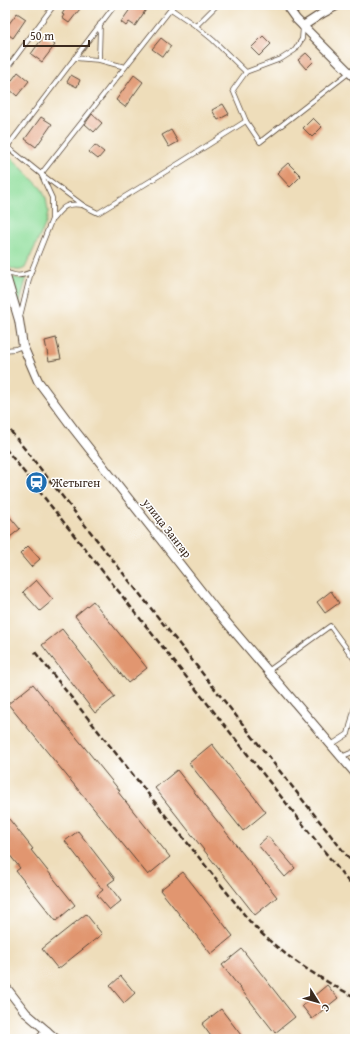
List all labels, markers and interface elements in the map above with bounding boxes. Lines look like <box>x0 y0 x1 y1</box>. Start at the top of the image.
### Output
scale bar <box>24 22 89 48</box>
text: 50 m <box>30 27 54 44</box>
station icon: Жетыген <box>24 470 50 496</box>
place label: Жетыген <box>51 474 100 491</box>
street label: улица Зангар <box>138 494 196 561</box>
north arrow <box>298 982 338 1022</box>
text: С <box>318 1001 334 1015</box>

